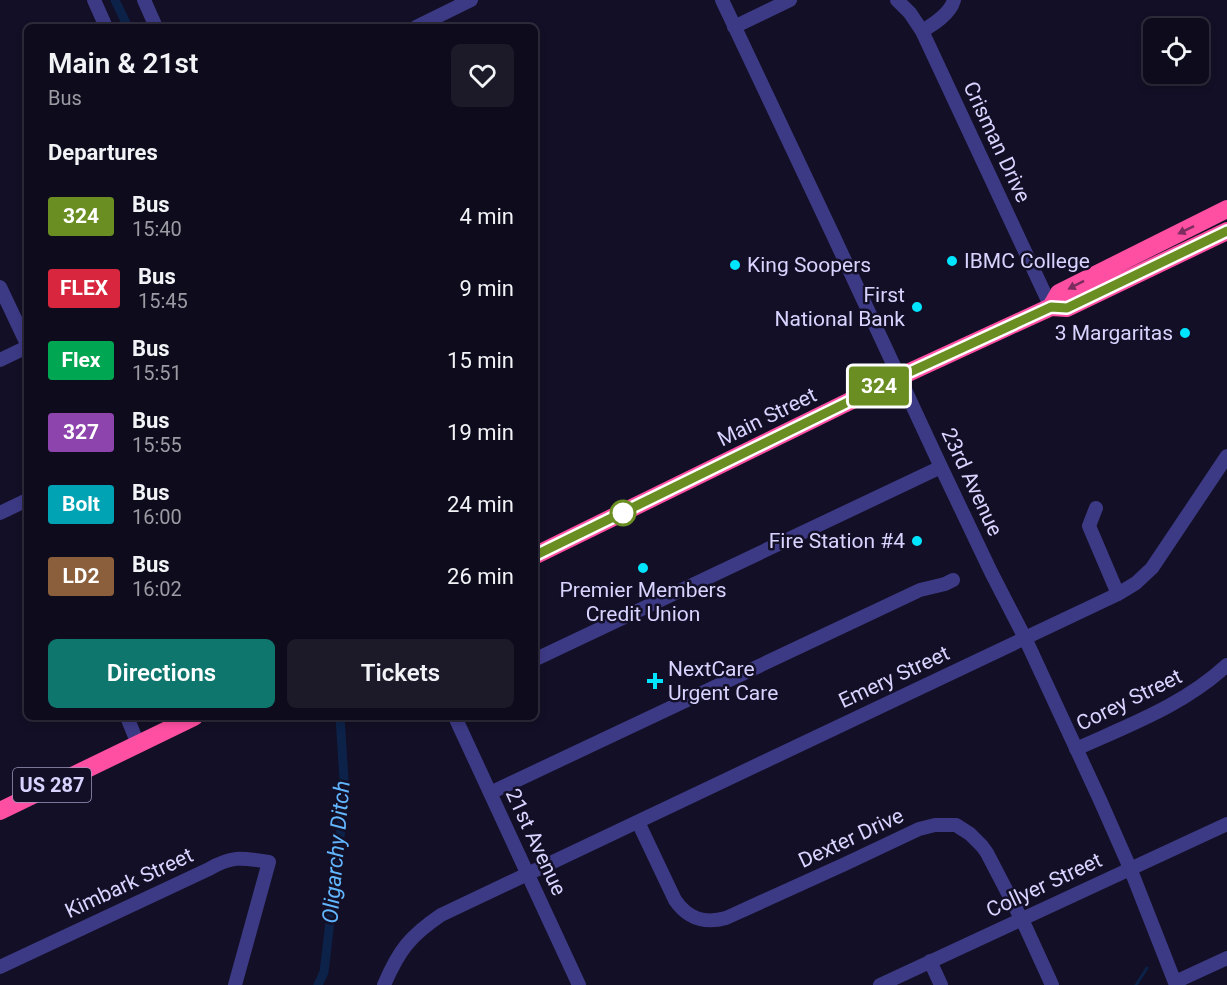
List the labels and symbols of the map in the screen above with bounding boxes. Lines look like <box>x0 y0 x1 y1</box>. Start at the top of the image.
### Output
street label: Crisman Drive <box>959 78 1035 206</box>
one-way arrow <box>1177 225 1194 234</box>
place label: IBMC College <box>964 249 1090 273</box>
place label: King Soopers <box>747 253 871 277</box>
marker: IBMC College <box>945 254 959 268</box>
marker: King Soopers <box>728 258 742 272</box>
one-way arrow <box>1068 280 1085 289</box>
place label: First National Bank <box>775 283 905 331</box>
marker: First National Bank <box>910 300 924 314</box>
place label: 3 Margaritas <box>1055 321 1173 345</box>
marker: 3 Margaritas <box>1178 326 1192 340</box>
line badge: 324 <box>844 366 914 406</box>
street label: Main Street <box>714 383 820 451</box>
street label: 23rd Avenue <box>937 424 1007 540</box>
unlabelled marker <box>610 500 636 526</box>
place label: Fire Station #4 <box>769 529 905 553</box>
marker: Fire Station #4 <box>910 534 924 548</box>
marker: Premier Members Credit Union <box>636 561 650 575</box>
place label: Premier Members Credit Union <box>559 578 727 626</box>
street label: Emery Street <box>835 641 953 713</box>
place label: NextCare Urgent Care <box>668 657 778 705</box>
street label: Corey Street <box>1072 664 1186 736</box>
marker: NextCare Urgent Care <box>646 672 664 690</box>
road number: US 287 <box>13 768 91 802</box>
water label: Oligarchy Ditch <box>317 780 355 924</box>
street label: 21st Avenue <box>501 785 571 899</box>
street label: Dexter Drive <box>795 803 907 873</box>
street label: Kimbark Street <box>61 843 197 923</box>
street label: Collyer Street <box>982 848 1106 922</box>

